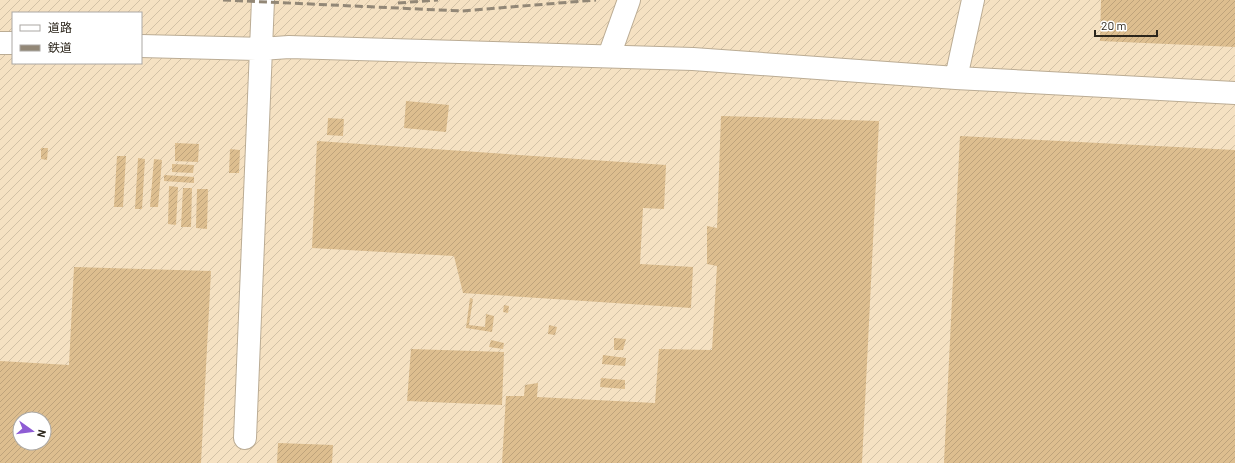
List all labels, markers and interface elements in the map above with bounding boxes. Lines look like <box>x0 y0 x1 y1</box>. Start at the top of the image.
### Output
legend <box>12 12 142 64</box>
scale bar <box>1095 12 1157 38</box>
text: 20 m <box>1101 18 1127 32</box>
text: 道路 <box>48 20 72 34</box>
text: 鉄道 <box>48 40 72 54</box>
north arrow <box>12 411 52 451</box>
text: N <box>35 428 49 439</box>

